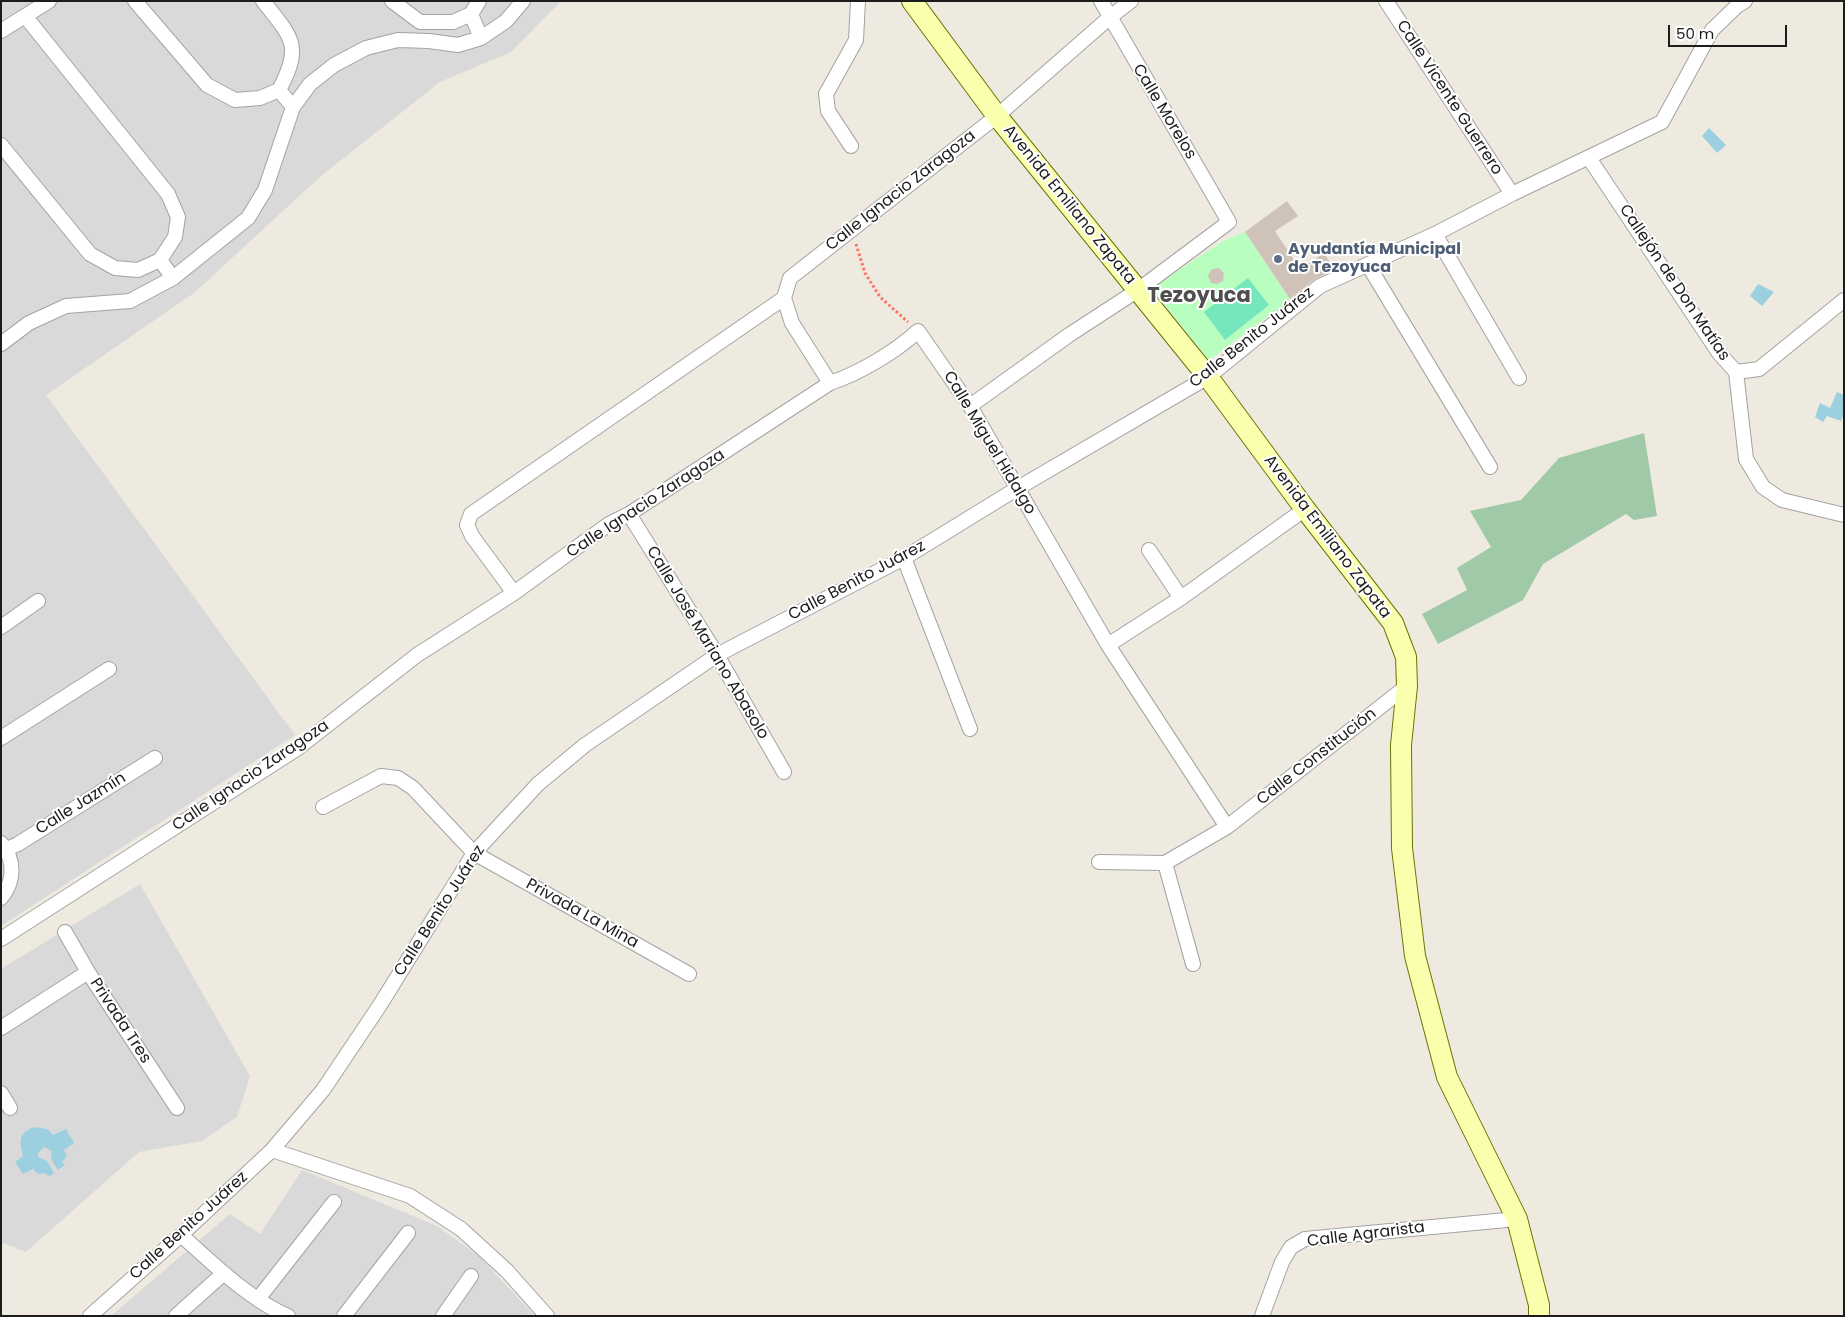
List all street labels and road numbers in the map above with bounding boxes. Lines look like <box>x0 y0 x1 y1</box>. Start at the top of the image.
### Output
street label: Calle Vicente Guerrero <box>1392 17 1506 179</box>
street label: Calle Morelos <box>1128 61 1200 163</box>
street label: Avenida Emiliano Zapata <box>999 121 1139 289</box>
street label: Calle Ignacio Zaragoza <box>822 127 980 255</box>
street label: Callejón de Don Matías <box>1615 201 1733 365</box>
street label: Calle Benito Juárez <box>1186 284 1318 392</box>
street label: Calle Miguel Hidalgo <box>939 368 1039 518</box>
street label: Calle Ignacio Zaragoza <box>563 446 729 562</box>
street label: Avenida Emiliano Zapata <box>1259 452 1395 622</box>
street label: Calle Benito Juárez <box>785 537 929 625</box>
street label: Calle José Mariano Abasolo <box>642 543 772 743</box>
street label: Calle Constitución <box>1253 704 1381 810</box>
street label: Calle Ignacio Zaragoza <box>169 716 333 836</box>
street label: Calle Jazmín <box>32 769 130 839</box>
street label: Calle Benito Juárez <box>391 842 489 980</box>
street label: Privada La Mina <box>522 875 642 953</box>
street label: Privada Tres <box>85 975 155 1067</box>
street label: Calle Benito Juárez <box>126 1168 252 1284</box>
street label: Calle Agrarista <box>1306 1218 1426 1252</box>

